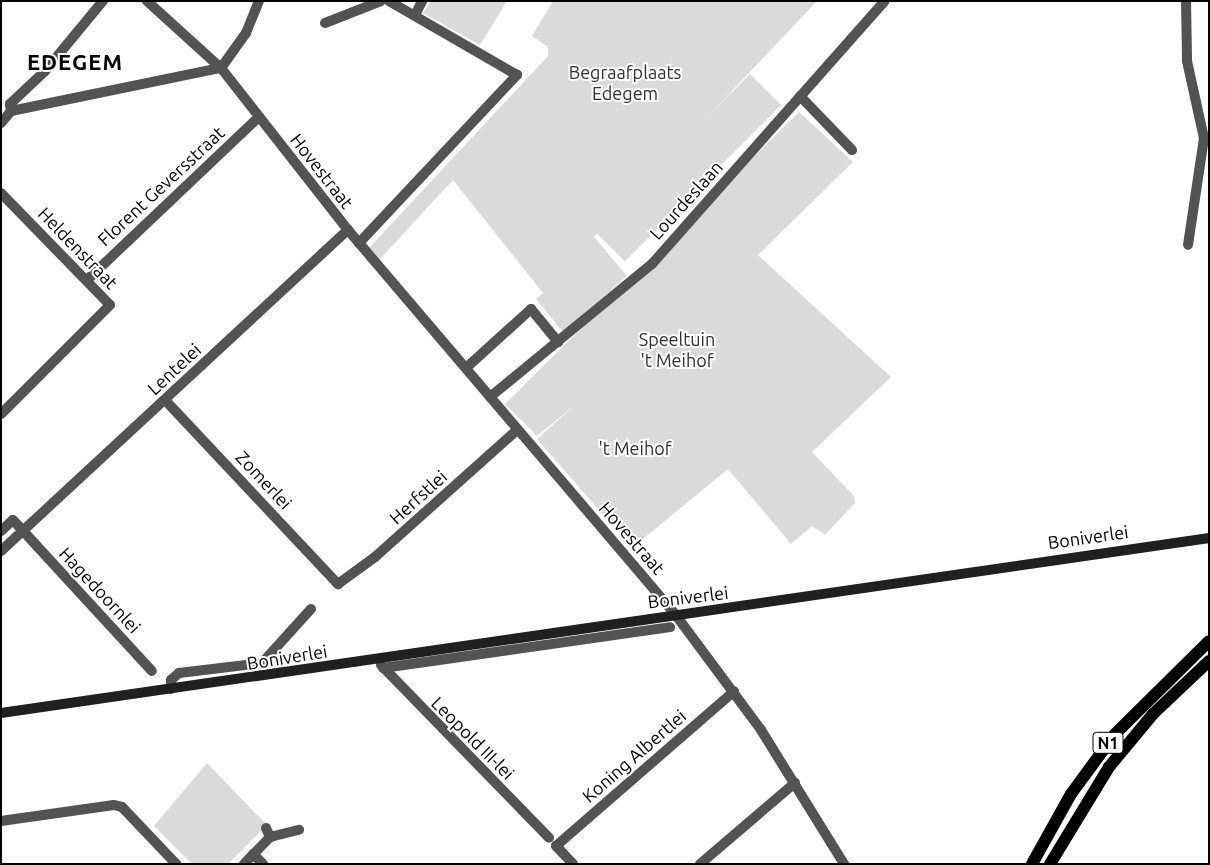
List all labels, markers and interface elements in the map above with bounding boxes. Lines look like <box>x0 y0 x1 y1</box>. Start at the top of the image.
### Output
district label: EDEGEM <box>26 49 124 75</box>
park label: Begraafplaats Edegem <box>569 62 681 104</box>
street label: Florent Geversstraat <box>93 122 229 250</box>
street label: Hovestraat <box>286 129 358 213</box>
street label: Lourdeslaan <box>645 156 727 244</box>
street label: Heldenstraat <box>34 203 122 293</box>
park label: Speeltuin 't Meihof <box>639 329 715 372</box>
street label: Lentelei <box>143 339 205 399</box>
park label: 't Meihof <box>598 437 672 459</box>
street label: Zomerlei <box>232 446 296 514</box>
street label: Herfstlei <box>385 466 451 528</box>
street label: Hovestraat <box>595 497 669 579</box>
street label: Boniverlei <box>1046 521 1130 553</box>
street label: Hagedoornlei <box>55 542 145 638</box>
street label: Boniverlei <box>646 581 730 613</box>
street label: Boniverlei <box>245 640 329 674</box>
street label: Leopold III-lei <box>427 692 519 784</box>
street label: Koning Albertlei <box>578 705 690 807</box>
road number: N1 <box>1092 730 1124 756</box>

